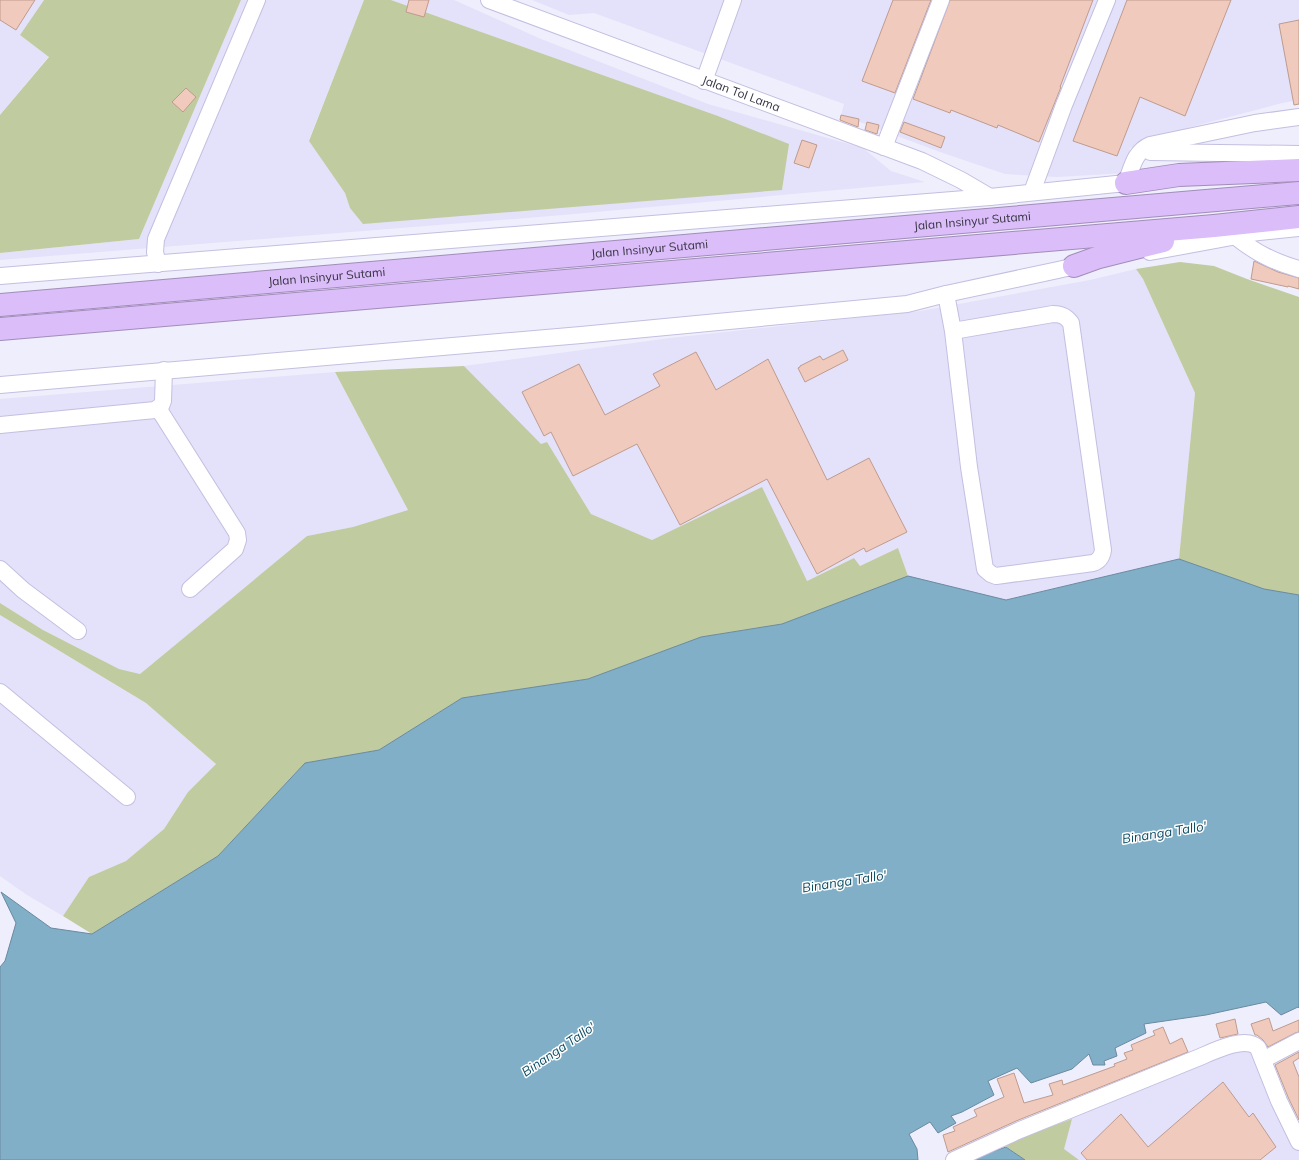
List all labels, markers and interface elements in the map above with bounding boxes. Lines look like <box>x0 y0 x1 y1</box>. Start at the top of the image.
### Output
street label: Jalan Tol Lama <box>700 72 782 115</box>
street label: Jalan Insinyur Sutami <box>913 208 1032 233</box>
street label: Jalan Insinyur Sutami <box>590 236 709 261</box>
street label: Jalan Insinyur Sutami <box>268 264 386 289</box>
water label: Binanga Tallo' <box>1121 817 1207 847</box>
water label: Binanga Tallo' <box>801 866 887 896</box>
water label: Binanga Tallo' <box>518 1018 598 1079</box>

